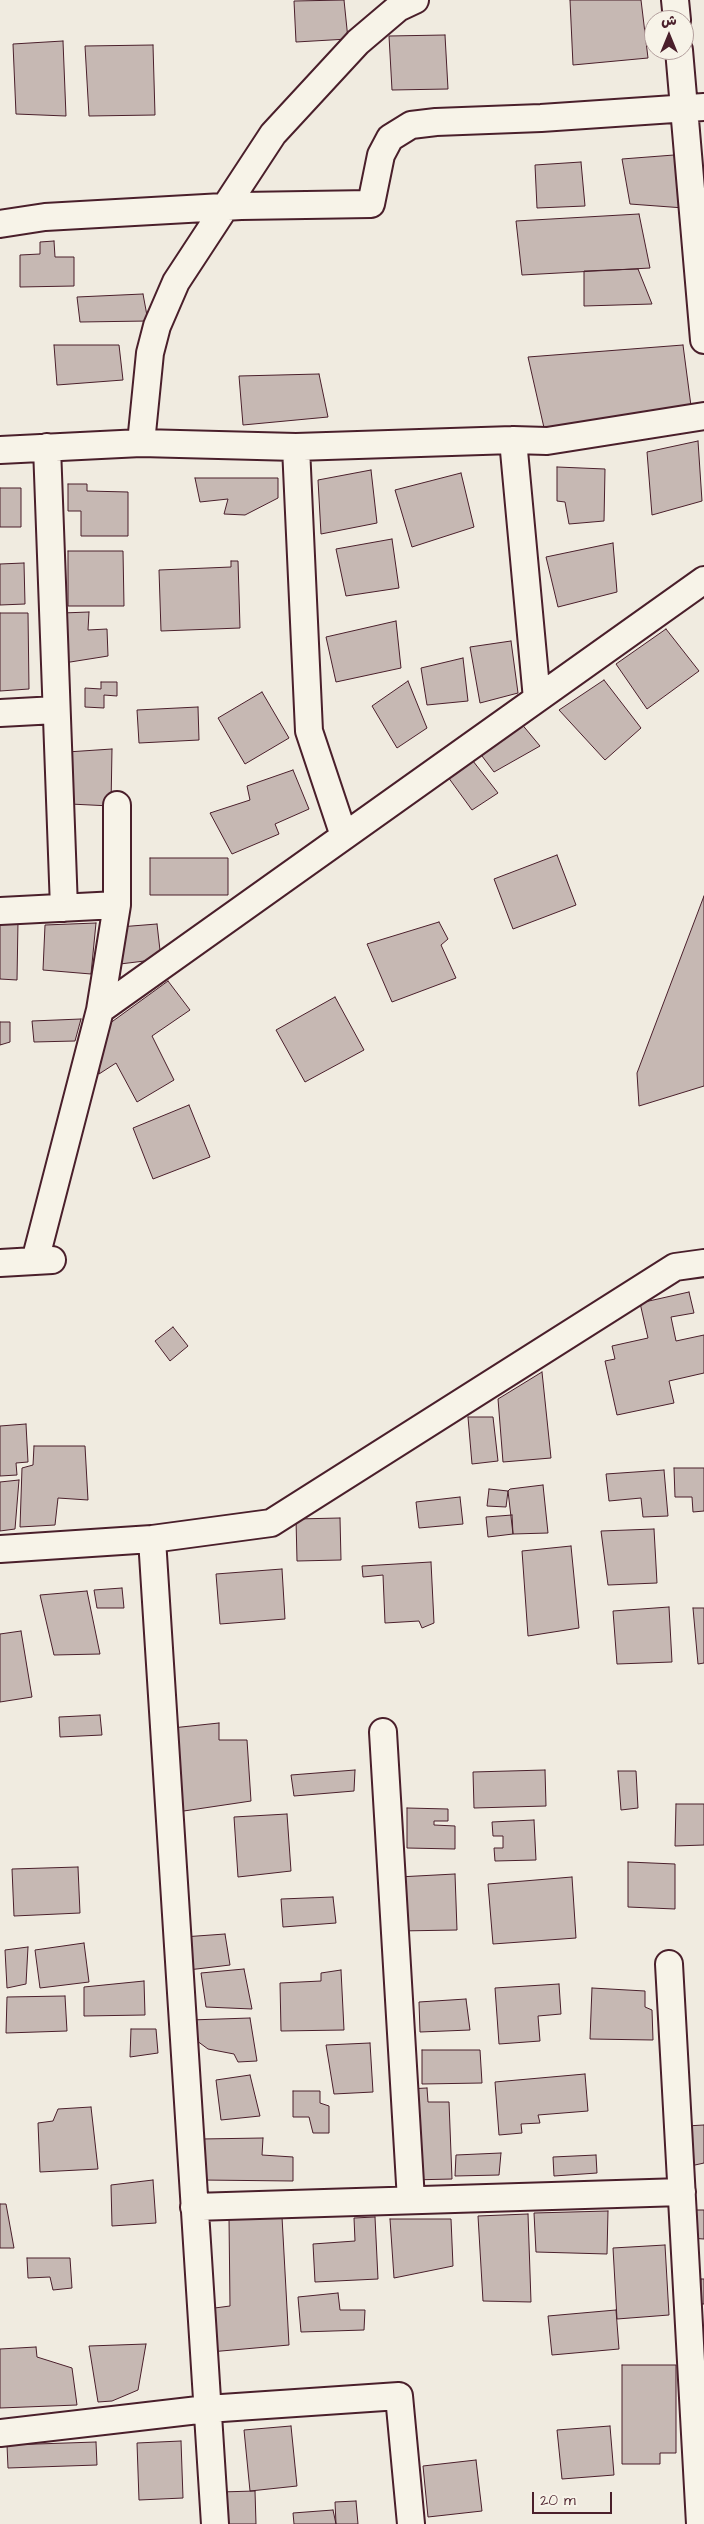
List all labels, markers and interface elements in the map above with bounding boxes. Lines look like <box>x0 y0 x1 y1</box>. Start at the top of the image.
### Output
north arrow <box>644 10 694 60</box>
text: ش <box>661 11 677 31</box>
scale bar <box>534 2482 614 2514</box>
text: 20 m <box>540 2490 576 2511</box>

